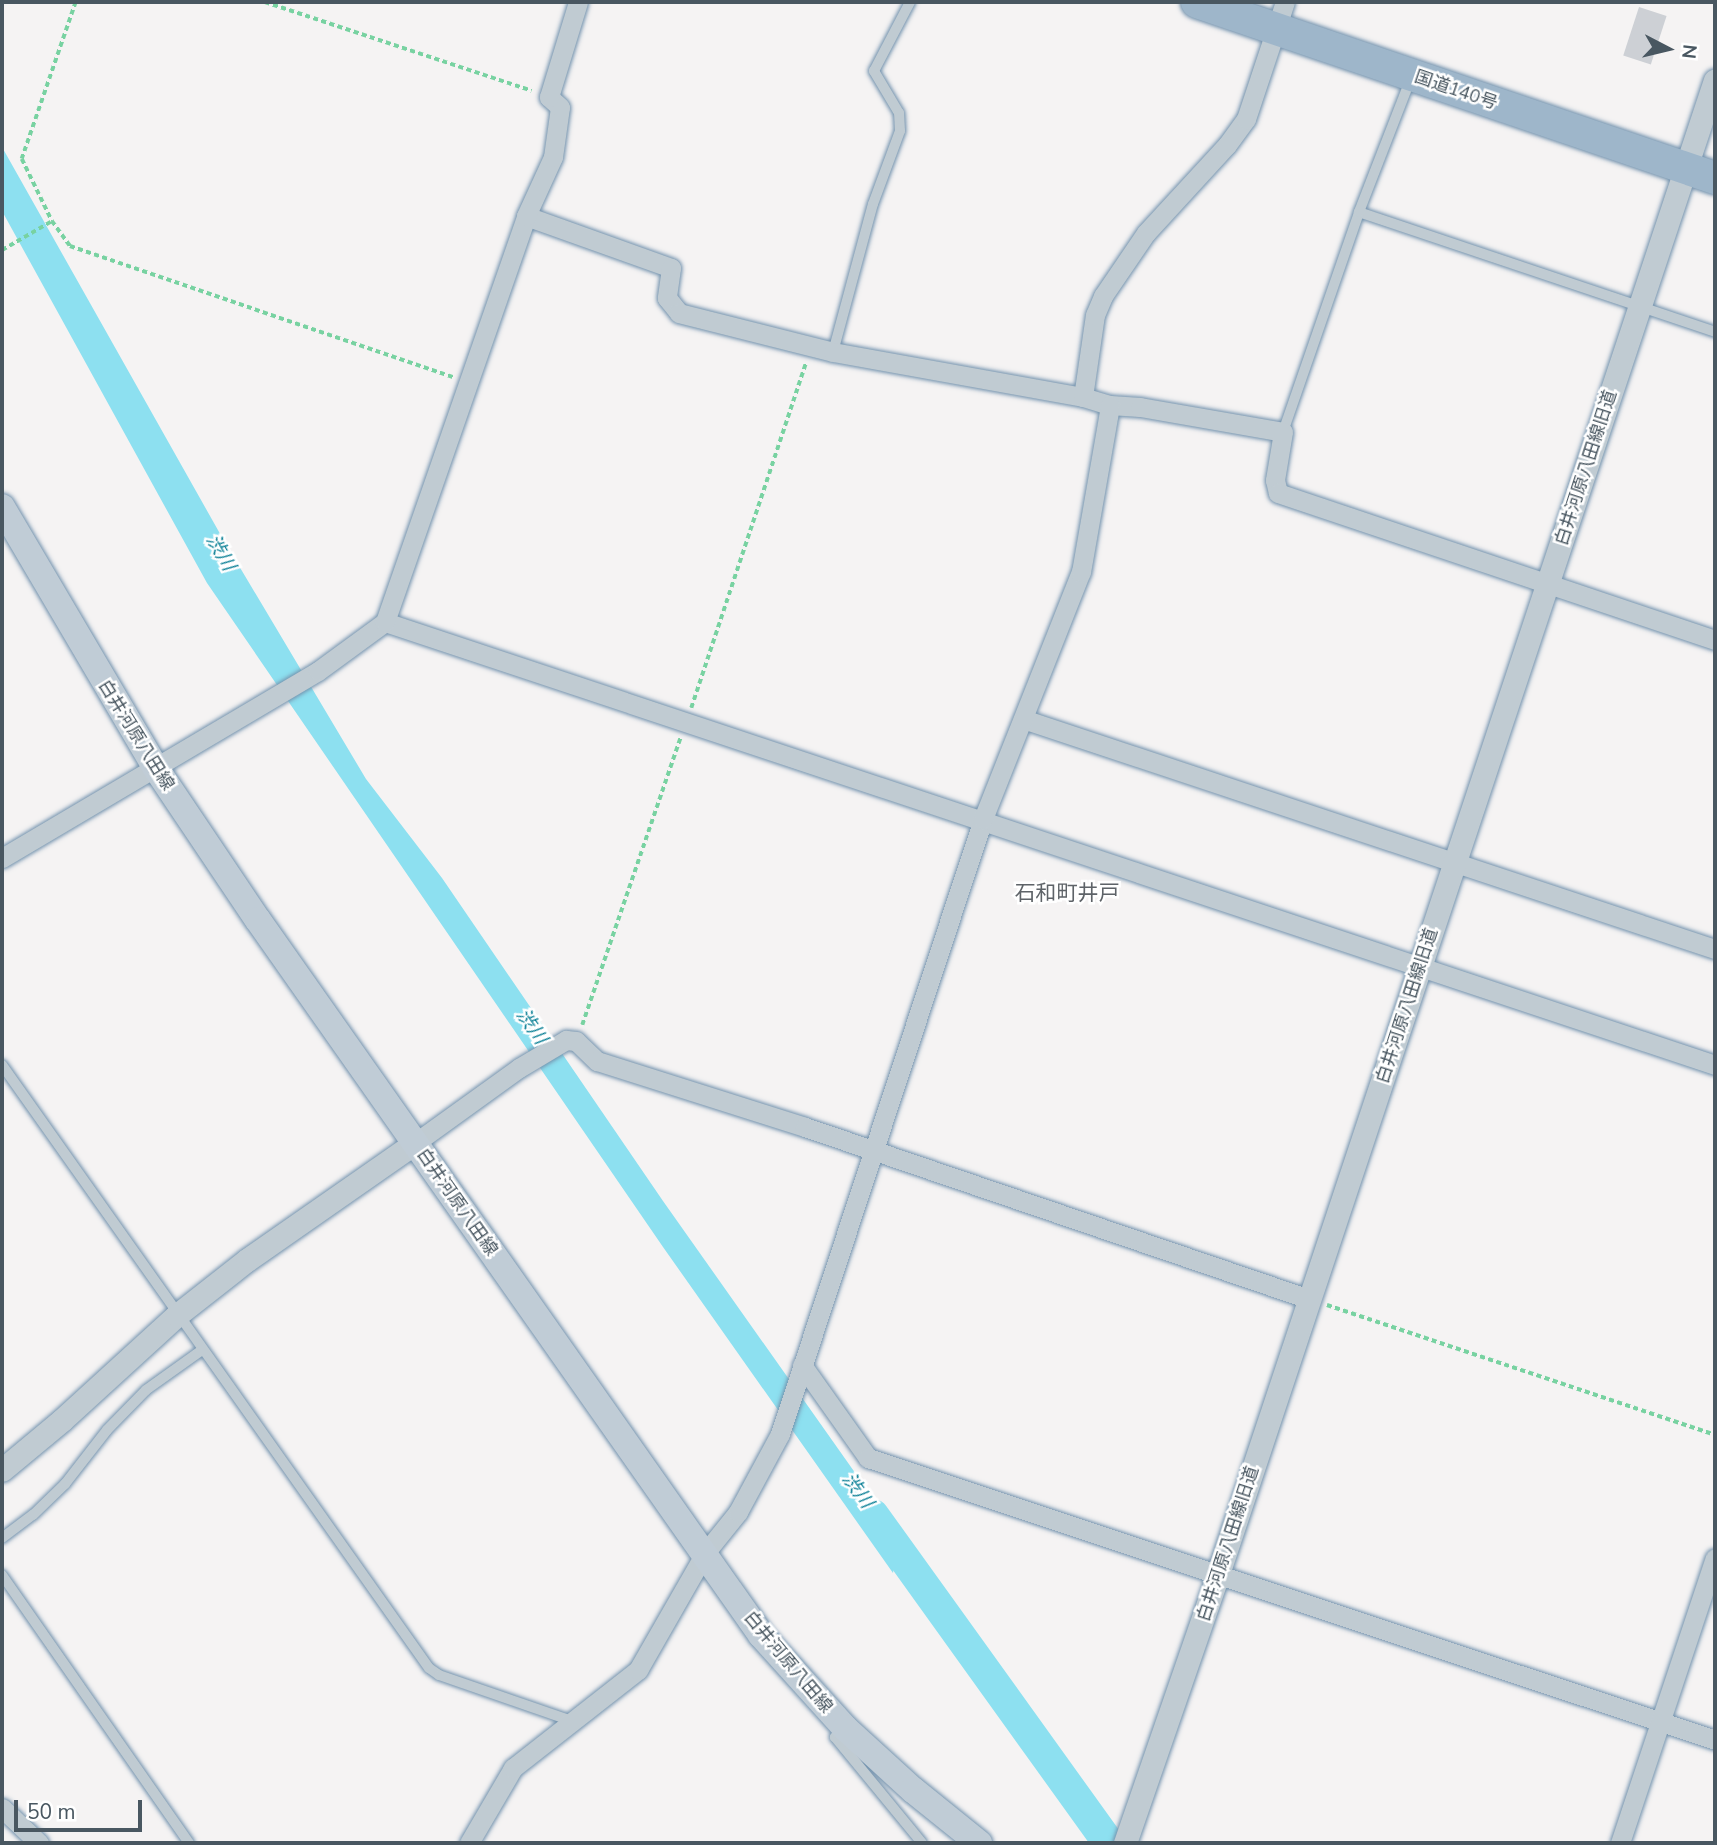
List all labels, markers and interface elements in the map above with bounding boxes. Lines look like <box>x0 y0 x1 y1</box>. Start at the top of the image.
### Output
north arrow <box>1633 14 1703 84</box>
text: N <box>1675 43 1703 60</box>
street label: 国道140号 <box>1412 66 1500 114</box>
street label: 白井河原八田線旧道 <box>1551 388 1621 548</box>
water label: 渋川 <box>201 531 239 575</box>
street label: 白井河原八田線 <box>93 676 179 794</box>
district label: 石和町井戸 <box>1015 880 1119 906</box>
street label: 白井河原八田線旧道 <box>1372 926 1442 1086</box>
water label: 渋川 <box>511 1005 551 1049</box>
street label: 白井河原八田線 <box>412 1144 502 1260</box>
street label: 白井河原八田線旧道 <box>1193 1464 1263 1624</box>
water label: 渋川 <box>837 1469 877 1513</box>
street label: 白井河原八田線 <box>739 1607 837 1717</box>
scale bar <box>18 1786 145 1830</box>
text: 50 m <box>27 1798 76 1826</box>

